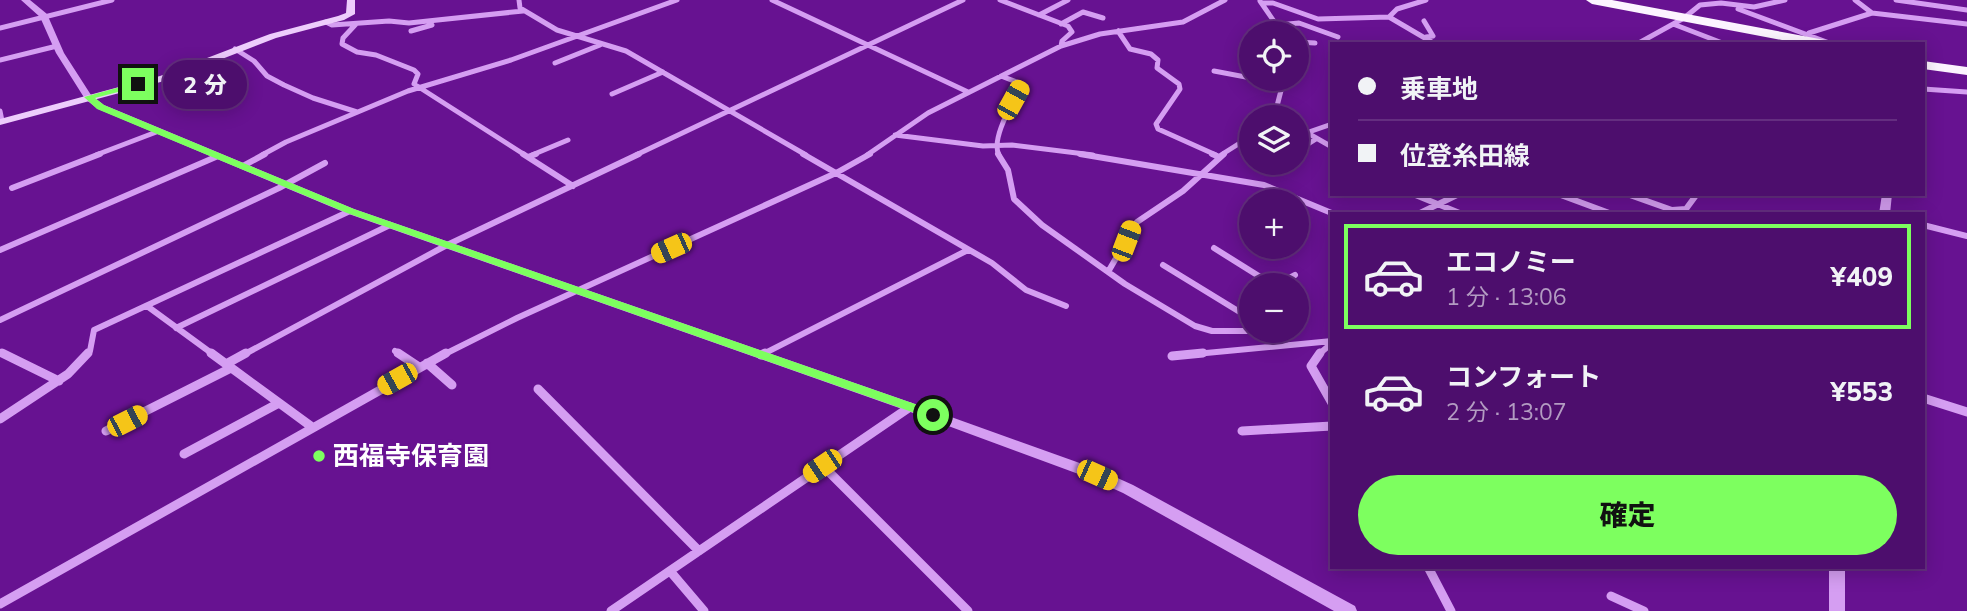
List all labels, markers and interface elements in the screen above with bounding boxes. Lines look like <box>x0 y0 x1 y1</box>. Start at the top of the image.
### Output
map controls <box>1239 21 1309 343</box>
button: locate <box>1239 21 1309 91</box>
callout: 2 分 <box>162 60 246 108</box>
route end <box>122 68 154 100</box>
text: 2 分 <box>183 70 227 99</box>
text: 乗車地 <box>1400 72 1478 105</box>
car <box>994 77 1033 123</box>
button: layers <box>1239 105 1309 175</box>
text: 位登糸田線 <box>1400 139 1530 172</box>
button: + <box>1239 189 1309 259</box>
car <box>1109 218 1144 264</box>
car <box>648 230 695 266</box>
icon: car <box>1362 245 1425 308</box>
text: エコノミー <box>1446 245 1576 278</box>
text: ¥409 <box>1831 260 1893 293</box>
button: − <box>1239 273 1309 343</box>
text: 1 分 · 13:06 <box>1446 282 1567 311</box>
car <box>374 360 421 398</box>
icon: car <box>1362 360 1425 423</box>
text: コンフォート <box>1446 360 1601 393</box>
text: ¥553 <box>1831 375 1893 408</box>
text: 2 分 · 13:07 <box>1446 397 1567 426</box>
route start <box>917 399 949 431</box>
car <box>104 402 151 440</box>
place label: 西福寺保育園 <box>333 439 489 472</box>
car <box>799 446 846 486</box>
marker: 西福寺保育園 <box>311 448 327 464</box>
car <box>1074 457 1121 493</box>
button: 確定 <box>1358 475 1897 555</box>

